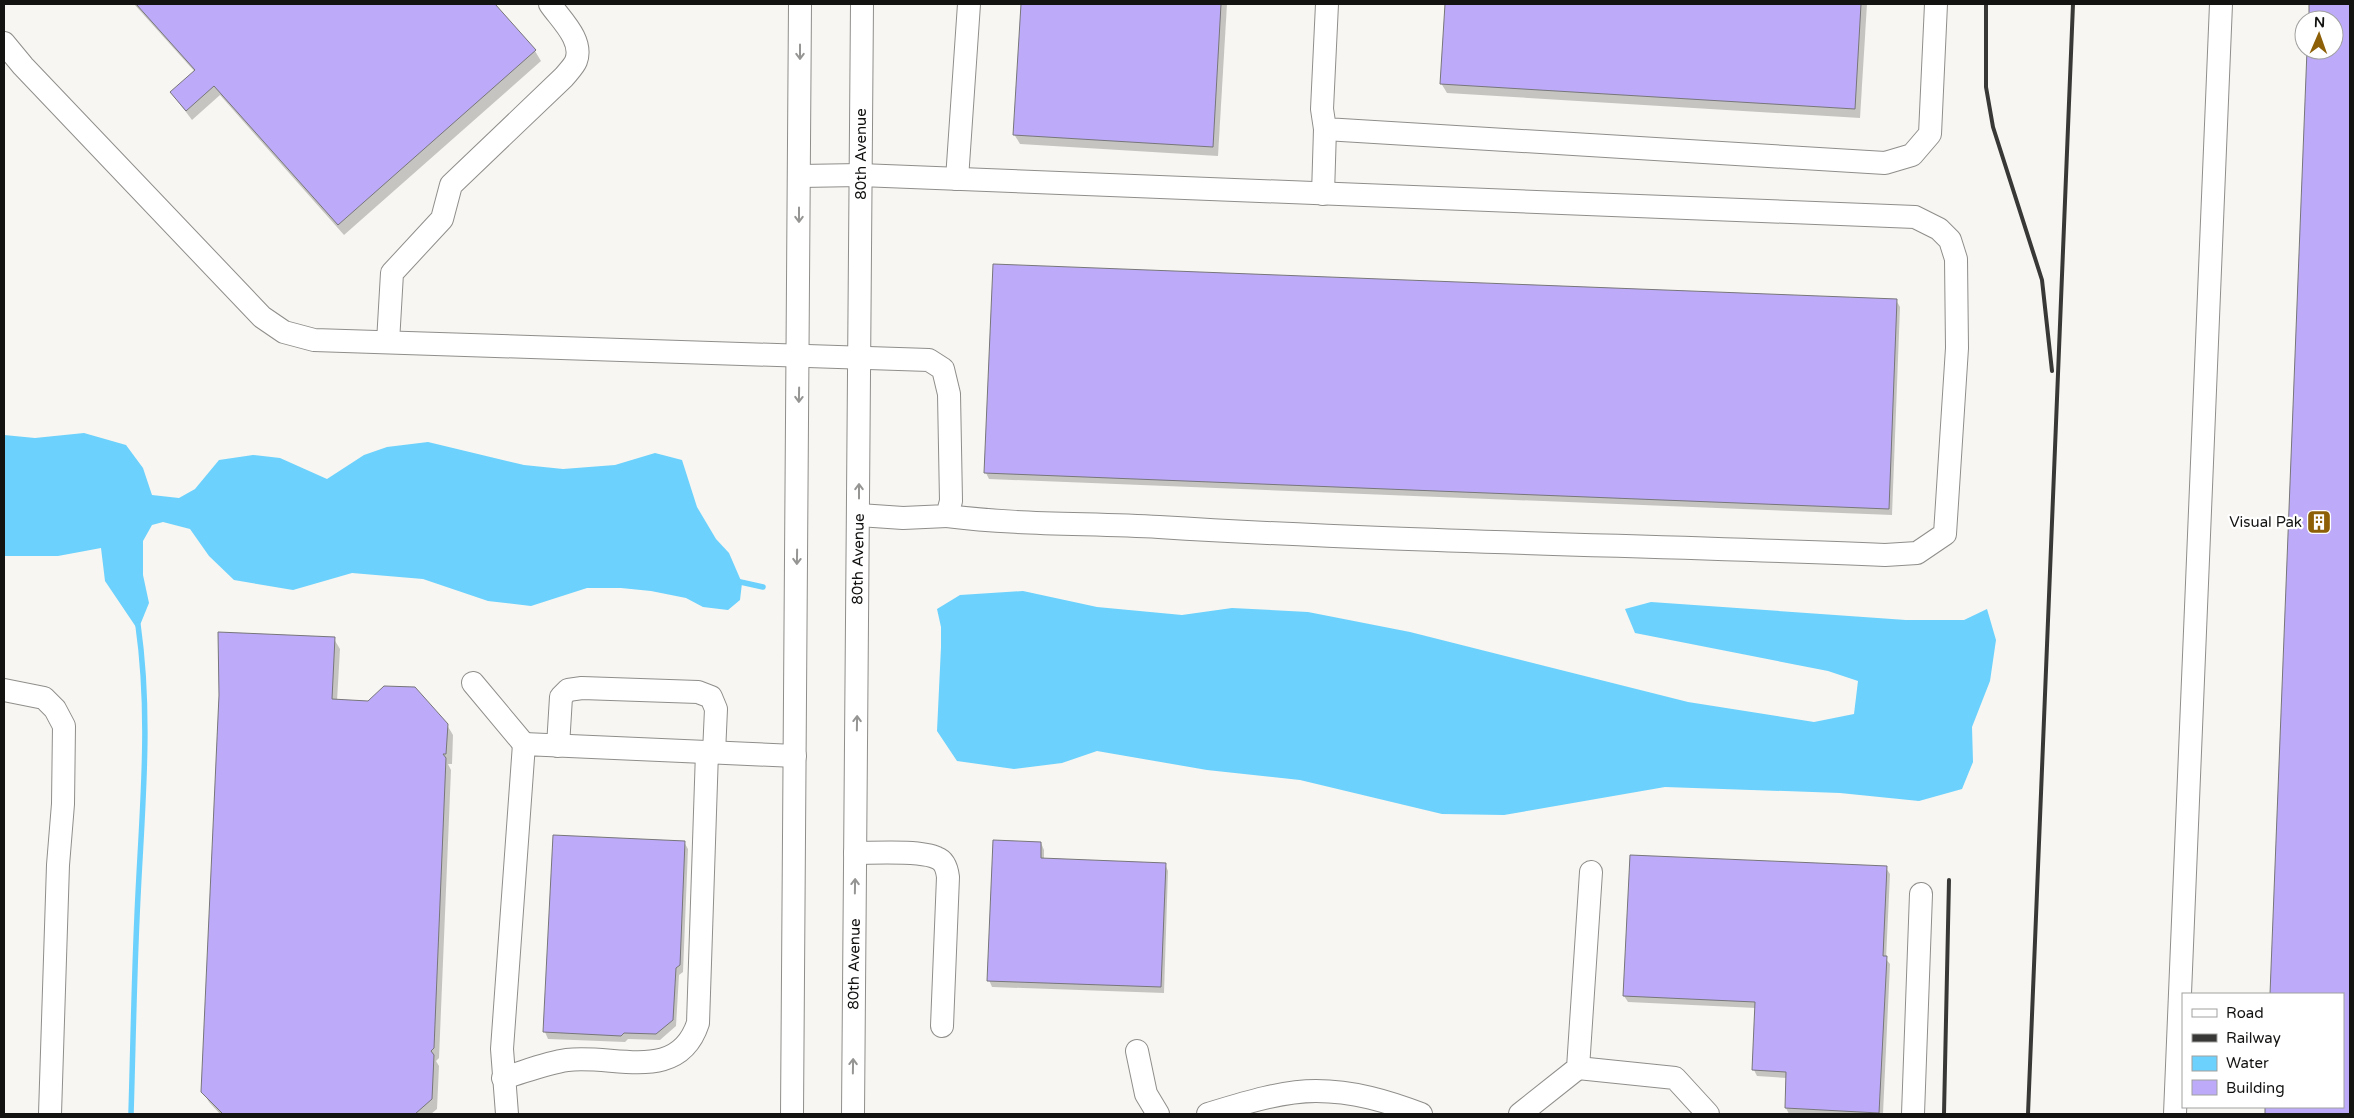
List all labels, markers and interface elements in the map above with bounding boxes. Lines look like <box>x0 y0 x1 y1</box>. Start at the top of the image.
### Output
north arrow <box>2294 10 2344 60</box>
text: N <box>2314 14 2325 31</box>
one-way arrow <box>795 44 805 60</box>
street label: 80th Avenue <box>852 108 870 200</box>
one-way arrow <box>794 206 804 223</box>
one-way arrow <box>794 386 804 403</box>
one-way arrow <box>854 483 864 499</box>
building icon: Visual Pak <box>2306 509 2332 535</box>
street label: 80th Avenue <box>848 513 868 605</box>
place label: Visual Pak <box>2229 513 2302 531</box>
one-way arrow <box>792 549 802 565</box>
one-way arrow <box>852 715 862 732</box>
one-way arrow <box>850 878 860 894</box>
street label: 80th Avenue <box>844 918 864 1010</box>
legend <box>2182 993 2344 1108</box>
text: Road <box>2226 1004 2264 1022</box>
text: Railway <box>2226 1029 2281 1047</box>
text: Water <box>2226 1054 2269 1072</box>
one-way arrow <box>848 1058 858 1074</box>
text: Building <box>2226 1079 2285 1097</box>

